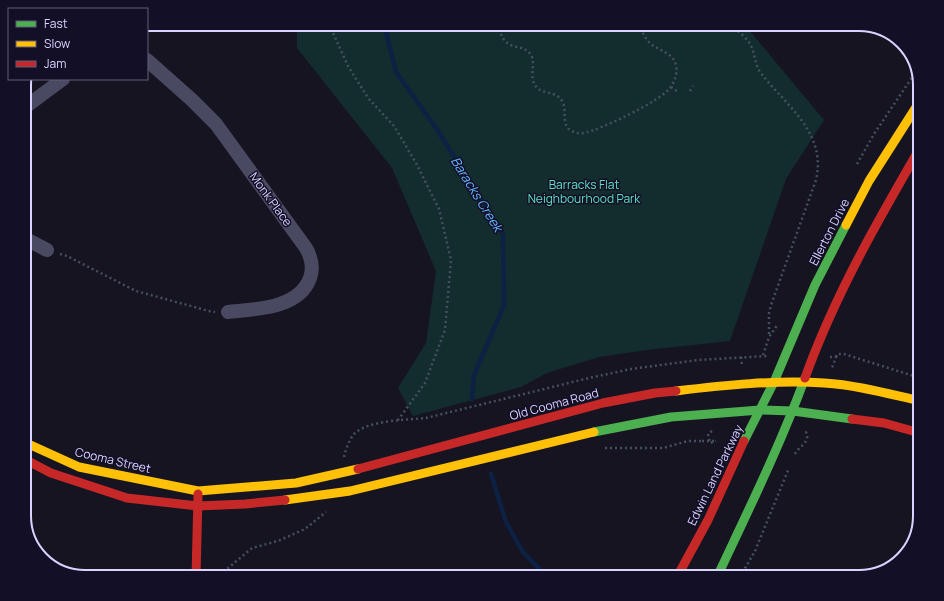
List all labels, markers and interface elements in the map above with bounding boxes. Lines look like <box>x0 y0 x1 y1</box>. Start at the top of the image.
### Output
legend <box>8 8 148 80</box>
text: Fast <box>44 15 68 32</box>
text: Slow <box>44 35 70 52</box>
text: Jam <box>44 55 66 72</box>
water label: Baracks Creek <box>447 153 509 237</box>
street label: Monk Place <box>246 169 296 229</box>
park label: Barracks Flat Neighbourhood Park <box>528 176 641 207</box>
street label: Ellerton Drive <box>805 196 853 268</box>
street label: Old Cooma Road <box>508 384 600 424</box>
street label: Edwin Land Parkway <box>683 421 747 528</box>
street label: Cooma Street <box>73 443 153 477</box>

